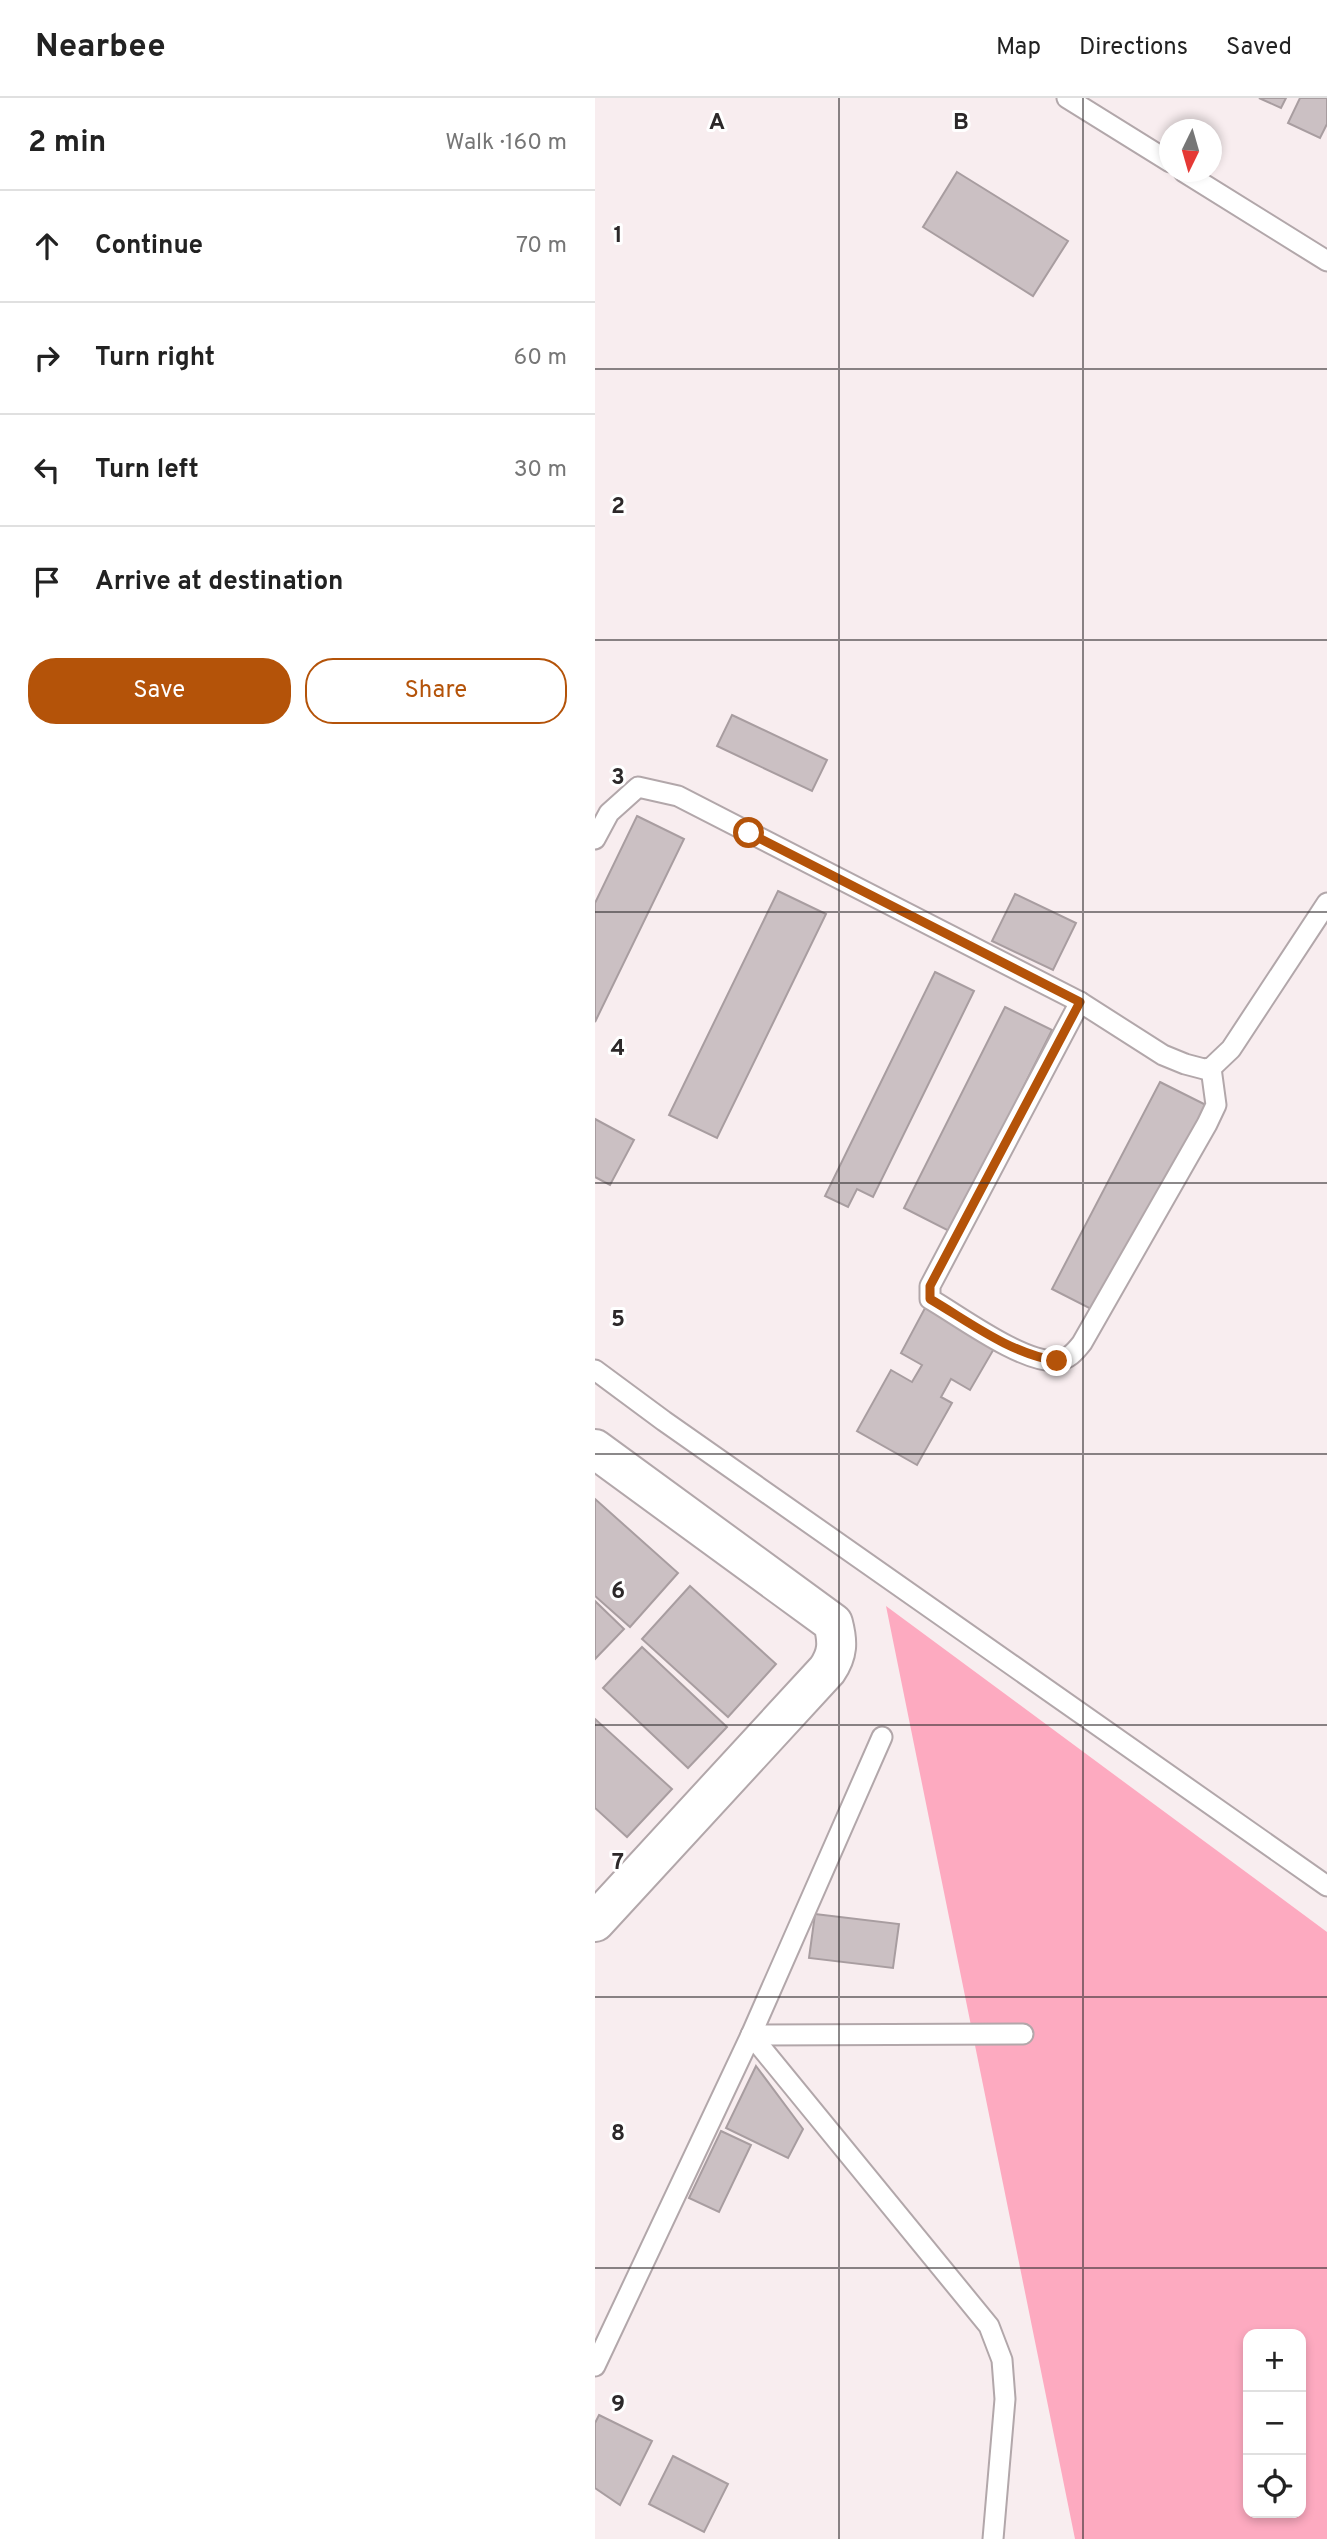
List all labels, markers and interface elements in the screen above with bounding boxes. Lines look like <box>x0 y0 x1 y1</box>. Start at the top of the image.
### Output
text: Nearbee <box>35 27 166 69</box>
text: Map <box>996 33 1041 63</box>
text: Directions <box>1079 33 1188 63</box>
text: Saved <box>1226 33 1292 63</box>
text: A <box>709 109 725 138</box>
text: B <box>953 109 969 138</box>
north arrow <box>1159 119 1222 182</box>
text: 2 min <box>28 125 106 162</box>
text: Walk · 160 m <box>445 129 567 158</box>
text: 1 <box>613 222 623 251</box>
icon: ahead <box>28 227 66 265</box>
text: Continue <box>95 230 203 263</box>
text: 70 m <box>516 232 567 261</box>
icon: right <box>28 339 66 377</box>
text: Turn right <box>95 342 215 375</box>
text: 60 m <box>514 344 567 373</box>
icon: left <box>28 451 66 489</box>
text: Turn left <box>95 454 199 487</box>
text: 30 m <box>514 456 567 485</box>
text: 2 <box>611 493 625 522</box>
icon: arrive <box>28 563 66 601</box>
text: Arrive at destination <box>95 566 343 599</box>
button: Save <box>28 658 291 724</box>
button: Share <box>305 658 567 724</box>
text: 3 <box>611 764 625 793</box>
route start <box>733 817 764 848</box>
text: 4 <box>611 1035 625 1064</box>
text: 5 <box>611 1306 625 1335</box>
route end <box>1041 1345 1072 1376</box>
text: 6 <box>611 1578 625 1607</box>
text: 7 <box>612 1849 624 1878</box>
text: 8 <box>611 2120 625 2149</box>
map controls <box>1243 2329 1306 2518</box>
button: + <box>1243 2329 1306 2392</box>
text: 9 <box>611 2391 625 2420</box>
button: − <box>1243 2392 1306 2455</box>
button: locate <box>1243 2455 1306 2518</box>

